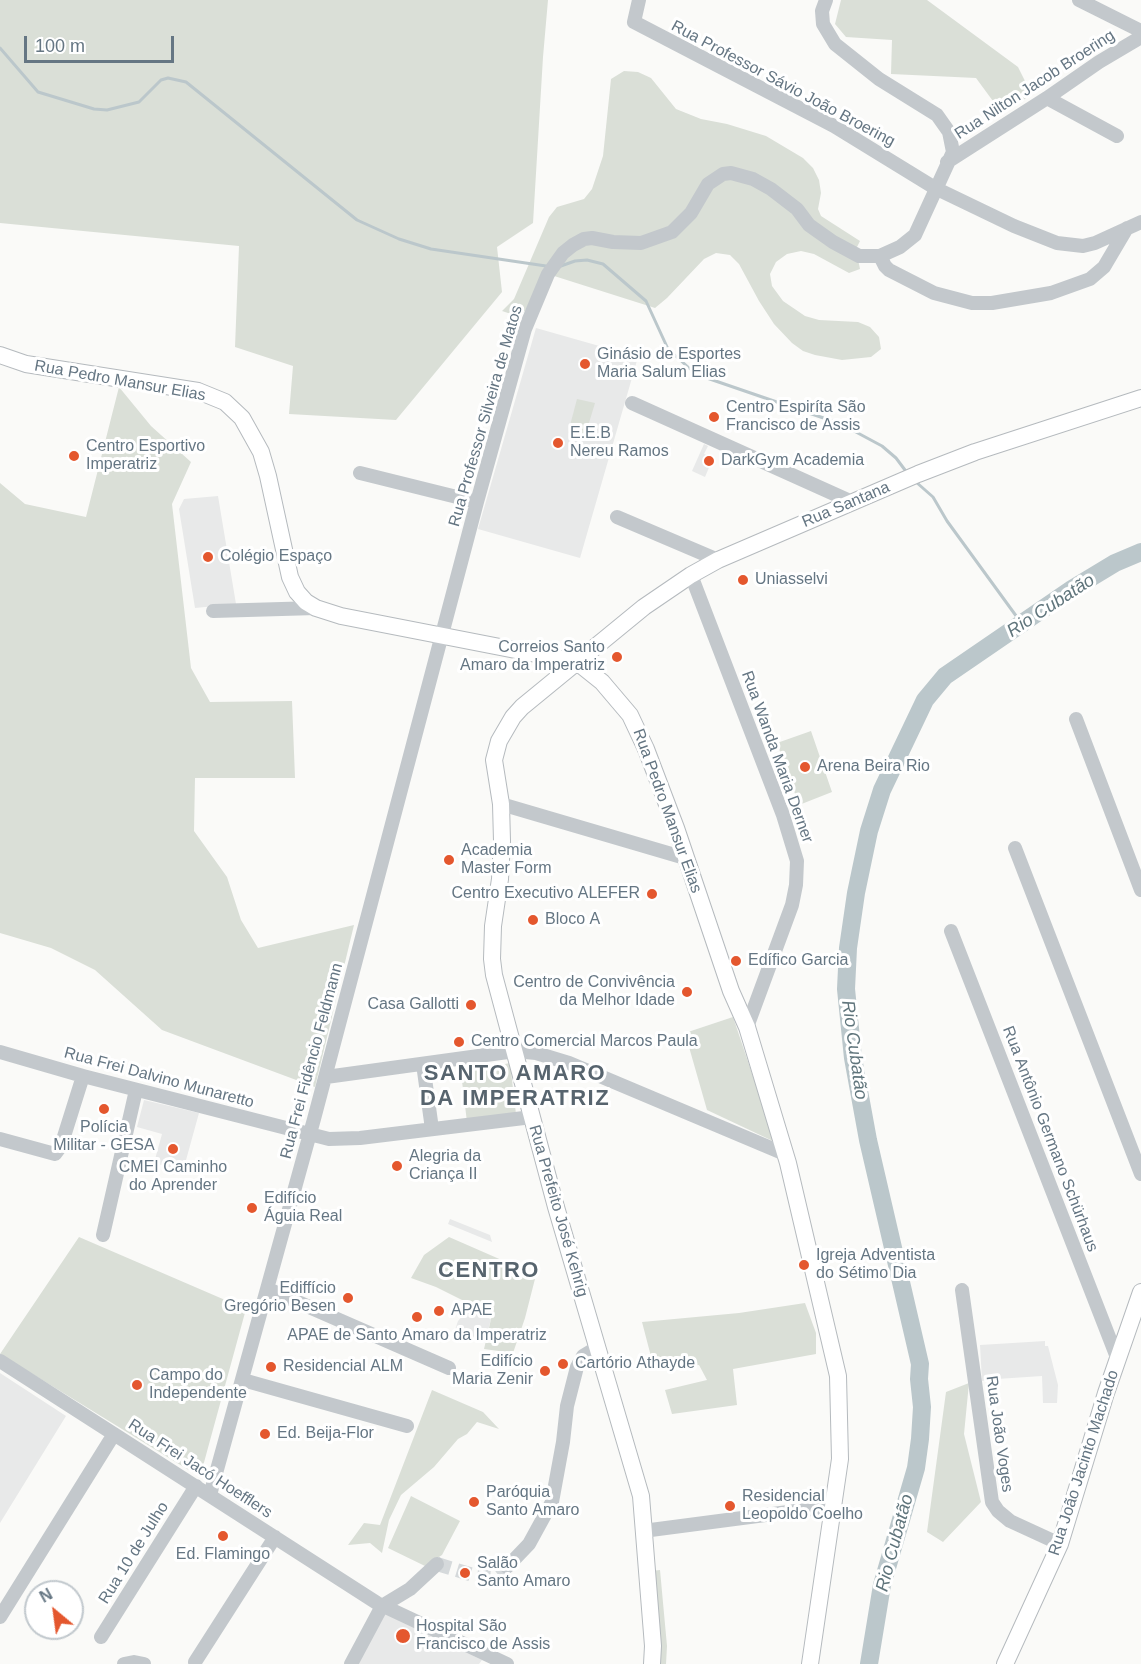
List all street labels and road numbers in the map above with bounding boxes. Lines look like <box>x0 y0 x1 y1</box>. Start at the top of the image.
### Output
street label: Rua Professor Sávio João Broering <box>668 17 898 151</box>
street label: Rua Nilton Jacob Broering <box>951 26 1119 144</box>
street label: Rua Professor Silveira de Matos <box>445 303 527 529</box>
street label: Rua Pedro Mansur Elias <box>33 356 207 406</box>
street label: Rua Santana <box>799 478 893 532</box>
street label: Rua Wanda Maria Derner <box>737 668 817 846</box>
street label: Rua Pedro Mansur Elias <box>628 726 706 896</box>
street label: Rua Frei Fidêncio Feldmann <box>277 961 347 1161</box>
street label: Rua Antônio Germano Schürhaus <box>998 1023 1102 1255</box>
street label: Rua Frei Dalvino Munaretto <box>62 1043 256 1113</box>
street label: Rua Prefeito José Kehrig <box>524 1123 592 1299</box>
street label: Rua João Jacinto Machado <box>1045 1368 1123 1558</box>
street label: Rua João Voges <box>981 1375 1017 1493</box>
street label: Rua Frei Jacó Hoefflers <box>124 1415 276 1523</box>
street label: Rua 10 de Julho <box>95 1499 173 1607</box>

